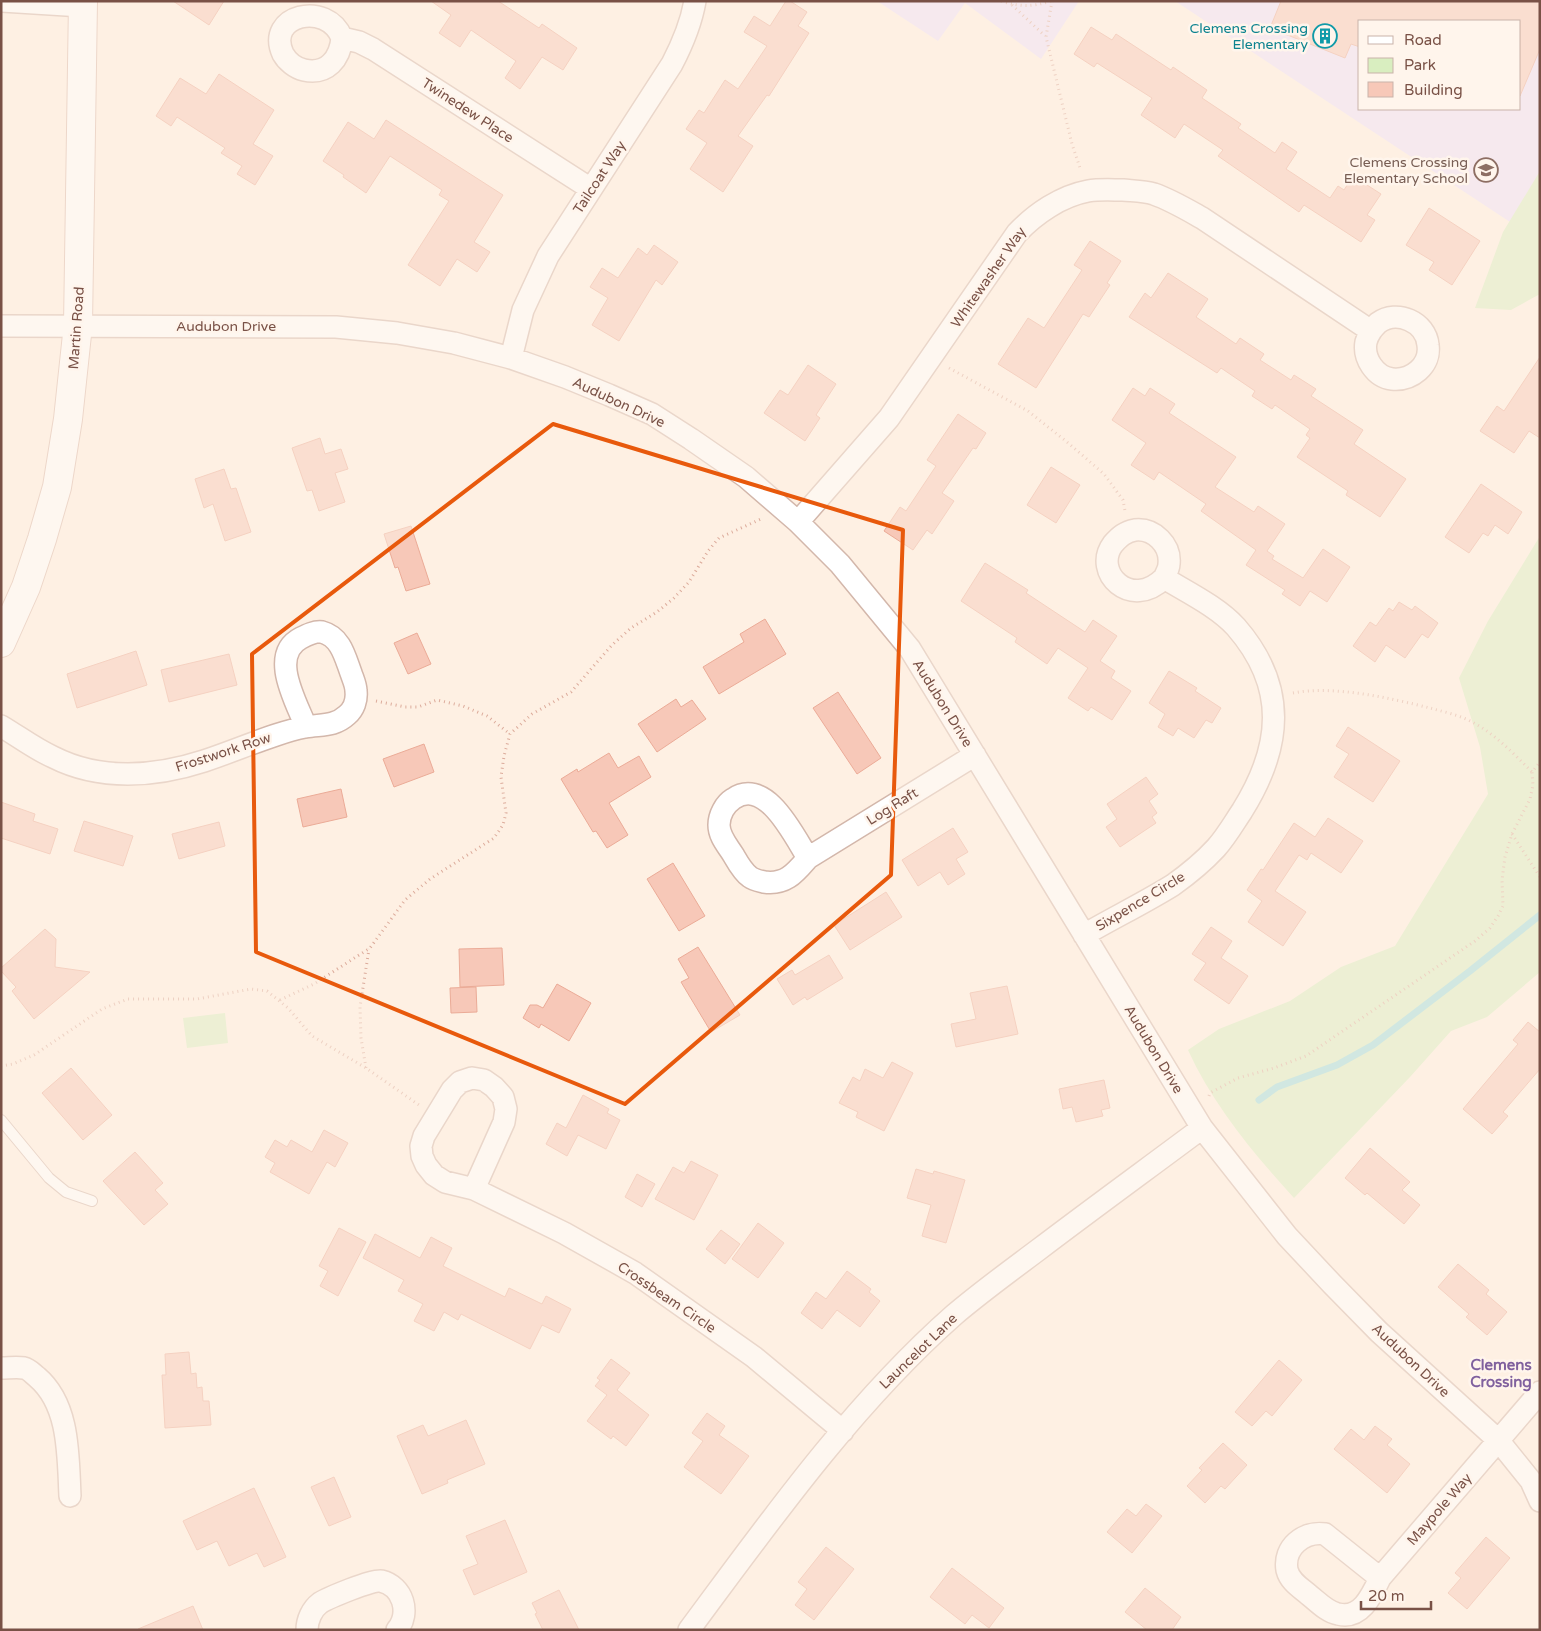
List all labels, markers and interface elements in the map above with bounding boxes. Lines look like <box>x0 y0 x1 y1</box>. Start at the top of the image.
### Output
place label: Clemens Crossing Elementary <box>1190 20 1308 53</box>
legend <box>1358 20 1521 110</box>
building icon: Clemens Crossing Elementary <box>1312 23 1338 49</box>
text: Road <box>1404 31 1442 49</box>
text: Park <box>1404 56 1436 74</box>
street label: Twinedew Place <box>419 74 517 146</box>
text: Building <box>1404 81 1463 99</box>
street label: Tailcoat Way <box>569 137 630 217</box>
place label: Clemens Crossing Elementary School <box>1344 154 1468 187</box>
school or university icon: Clemens Crossing Elementary School <box>1473 157 1499 183</box>
street label: Whitewasher Way <box>947 223 1030 331</box>
street label: Martin Road <box>65 286 88 370</box>
street label: Audubon Drive <box>176 318 276 335</box>
street label: Audubon Drive <box>570 374 668 431</box>
street label: Audubon Drive <box>909 656 976 750</box>
street label: Frostwork Row <box>173 729 273 776</box>
street label: Log Raft <box>863 784 922 829</box>
street label: Sixpence Circle <box>1093 868 1188 935</box>
street label: Audubon Drive <box>1120 1002 1187 1097</box>
street label: Crossbeam Circle <box>614 1258 719 1337</box>
street label: Launcelot Lane <box>876 1310 961 1393</box>
street label: Audubon Drive <box>1368 1320 1453 1401</box>
district label: Clemens Crossing <box>1470 1356 1532 1392</box>
street label: Maypole Way <box>1403 1469 1476 1549</box>
scale bar <box>1361 1578 1431 1610</box>
text: 20 m <box>1368 1587 1405 1605</box>

